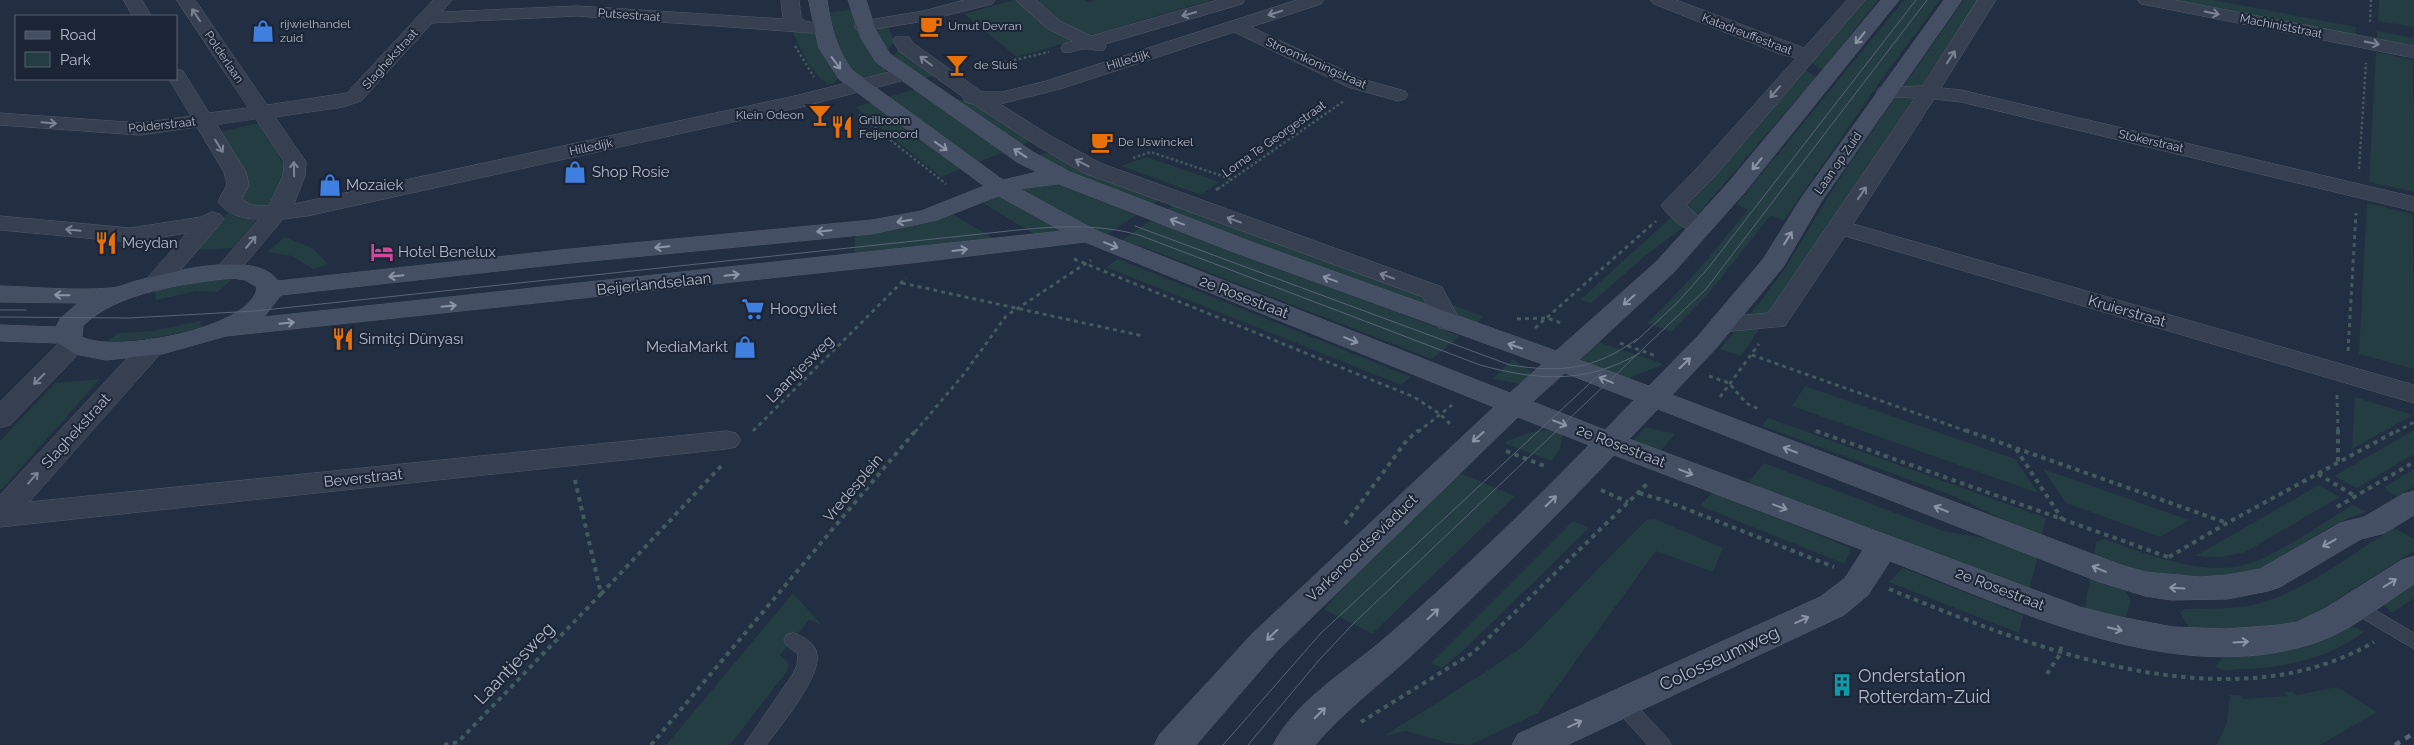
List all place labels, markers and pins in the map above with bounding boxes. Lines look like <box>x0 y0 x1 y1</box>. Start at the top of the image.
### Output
cafe icon: Umut Devran <box>918 13 944 39</box>
place label: rijwielhandel zuid <box>280 17 351 45</box>
shop icon: rijwielhandel zuid <box>250 18 276 44</box>
place label: Umut Devran <box>948 19 1022 33</box>
bar icon: de Sluis <box>944 52 970 78</box>
place label: de Sluis <box>974 58 1018 72</box>
bar icon: Klein Odeon <box>807 102 833 128</box>
place label: Klein Odeon <box>736 108 804 122</box>
place label: Grillroom Feijenoord <box>859 113 918 141</box>
restaurant icon: Grillroom Feijenoord <box>829 114 855 140</box>
cafe icon: De IJswinckel <box>1089 129 1115 155</box>
place label: De IJswinckel <box>1118 135 1194 149</box>
shop icon: Shop Rosie <box>562 159 588 185</box>
place label: Shop Rosie <box>592 163 670 181</box>
shop icon: Mozaiek <box>317 172 343 198</box>
place label: Mozaiek <box>346 176 403 194</box>
restaurant icon: Meydan <box>93 230 119 256</box>
place label: Meydan <box>122 234 178 252</box>
hotel icon: Hotel Benelux <box>369 239 395 265</box>
place label: Hotel Benelux <box>398 243 496 261</box>
supermarket icon: Hoogvliet <box>740 296 766 322</box>
place label: Hoogvliet <box>770 300 837 318</box>
restaurant icon: Simitçi Dünyası <box>330 326 356 352</box>
place label: Simitçi Dünyası <box>359 330 464 348</box>
shop icon: MediaMarkt <box>732 334 758 360</box>
place label: MediaMarkt <box>646 338 728 356</box>
place label: Onderstation Rotterdam-Zuid <box>1858 665 1991 707</box>
building icon: Onderstation Rotterdam-Zuid <box>1829 672 1855 698</box>

